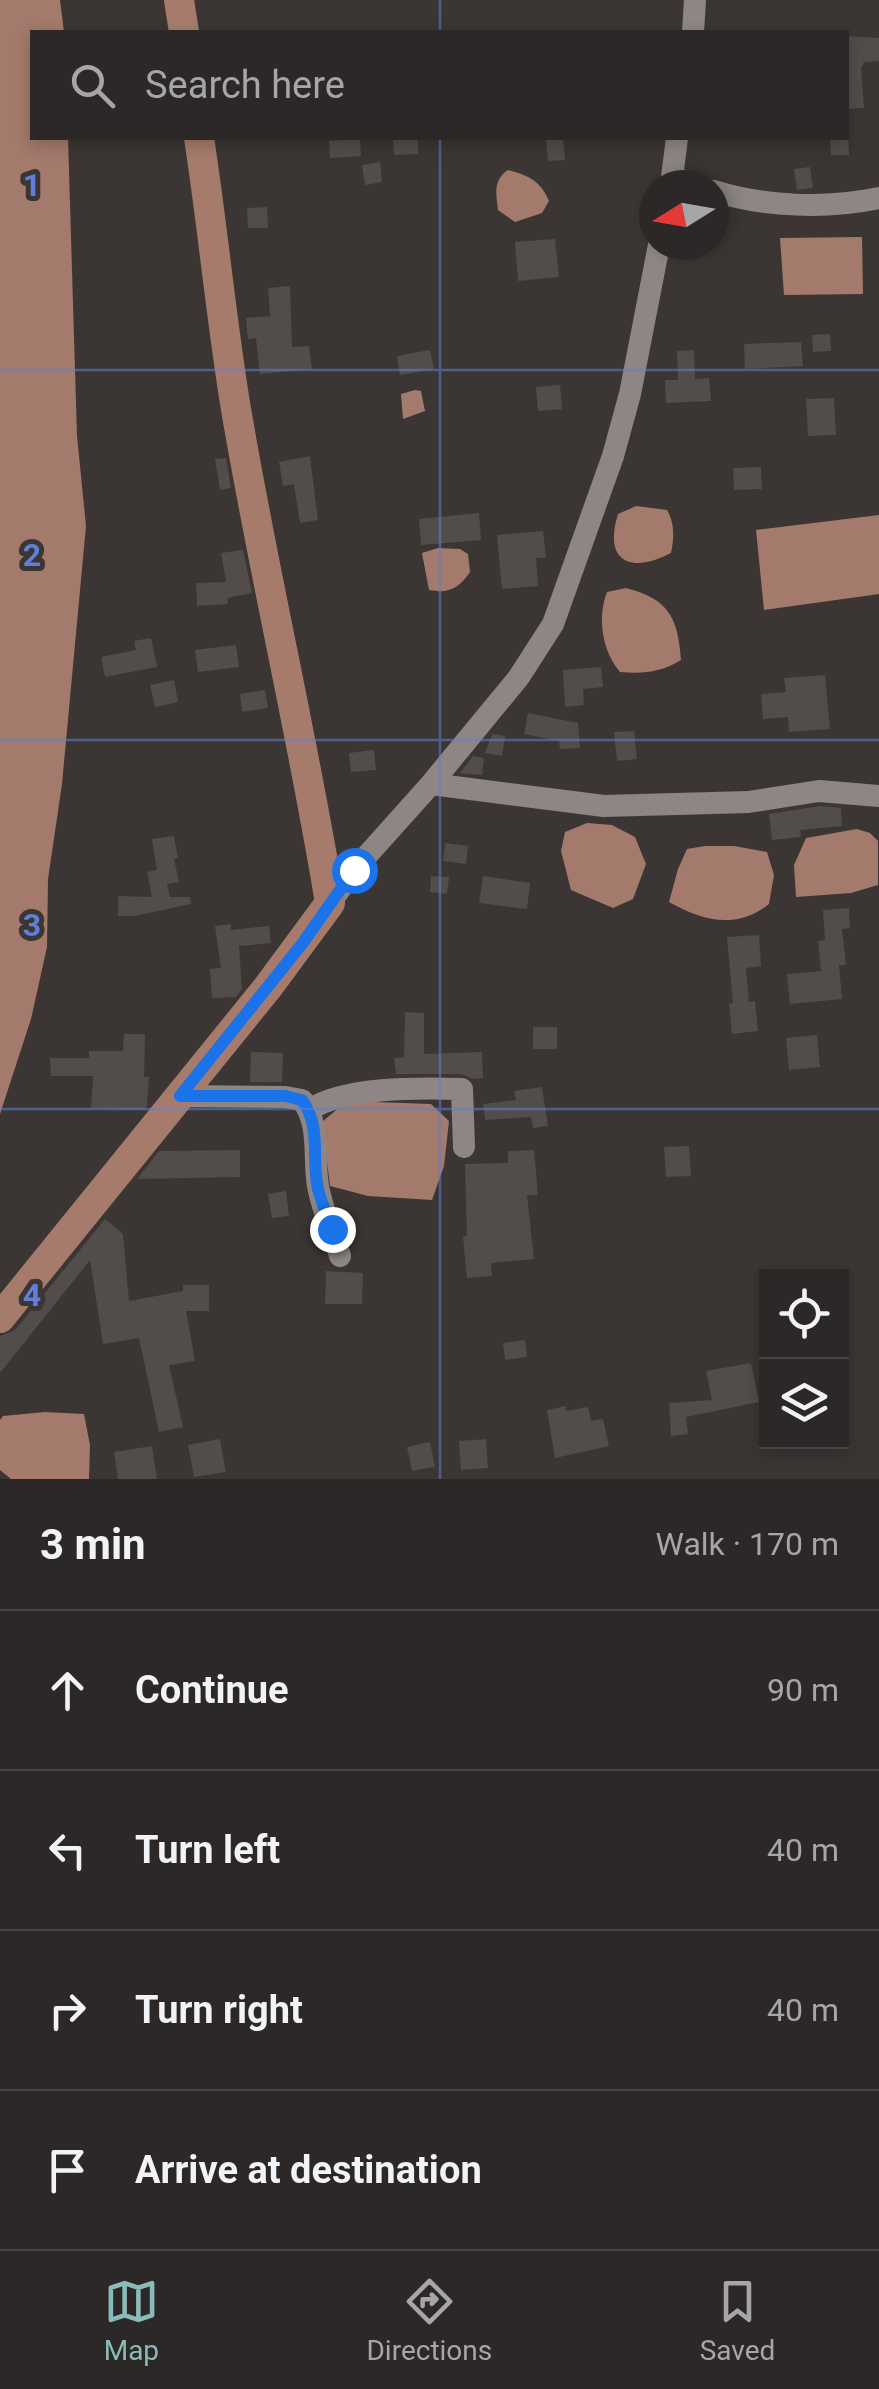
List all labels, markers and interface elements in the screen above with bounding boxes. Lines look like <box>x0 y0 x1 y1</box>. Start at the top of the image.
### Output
search box <box>30 30 849 140</box>
icon: search <box>65 58 120 113</box>
text: Search here <box>145 63 345 107</box>
text: 1 <box>23 166 41 204</box>
north arrow <box>639 170 729 260</box>
text: 2 <box>23 536 41 574</box>
route start <box>332 848 378 894</box>
text: 3 <box>23 906 41 944</box>
route end <box>310 1207 356 1253</box>
map controls <box>759 1269 849 1449</box>
button: locate <box>759 1269 849 1359</box>
text: 4 <box>23 1276 41 1314</box>
button: layers <box>759 1359 849 1449</box>
text: 3 min <box>40 1520 146 1569</box>
text: Walk · 170 m <box>656 1525 839 1563</box>
icon: ahead <box>40 1663 95 1718</box>
text: Continue <box>135 1668 289 1712</box>
text: 90 m <box>767 1671 839 1709</box>
icon: left <box>40 1823 95 1878</box>
text: Turn left <box>135 1828 280 1872</box>
text: 40 m <box>767 1831 839 1869</box>
icon: right <box>40 1983 95 2038</box>
text: Turn right <box>135 1988 303 2032</box>
text: 40 m <box>767 1991 839 2029</box>
icon: arrive <box>40 2143 95 2198</box>
text: Arrive at destination <box>135 2148 482 2192</box>
tab: Map <box>104 2274 159 2367</box>
tab: Directions <box>366 2274 492 2367</box>
tab: Saved <box>700 2274 775 2367</box>

